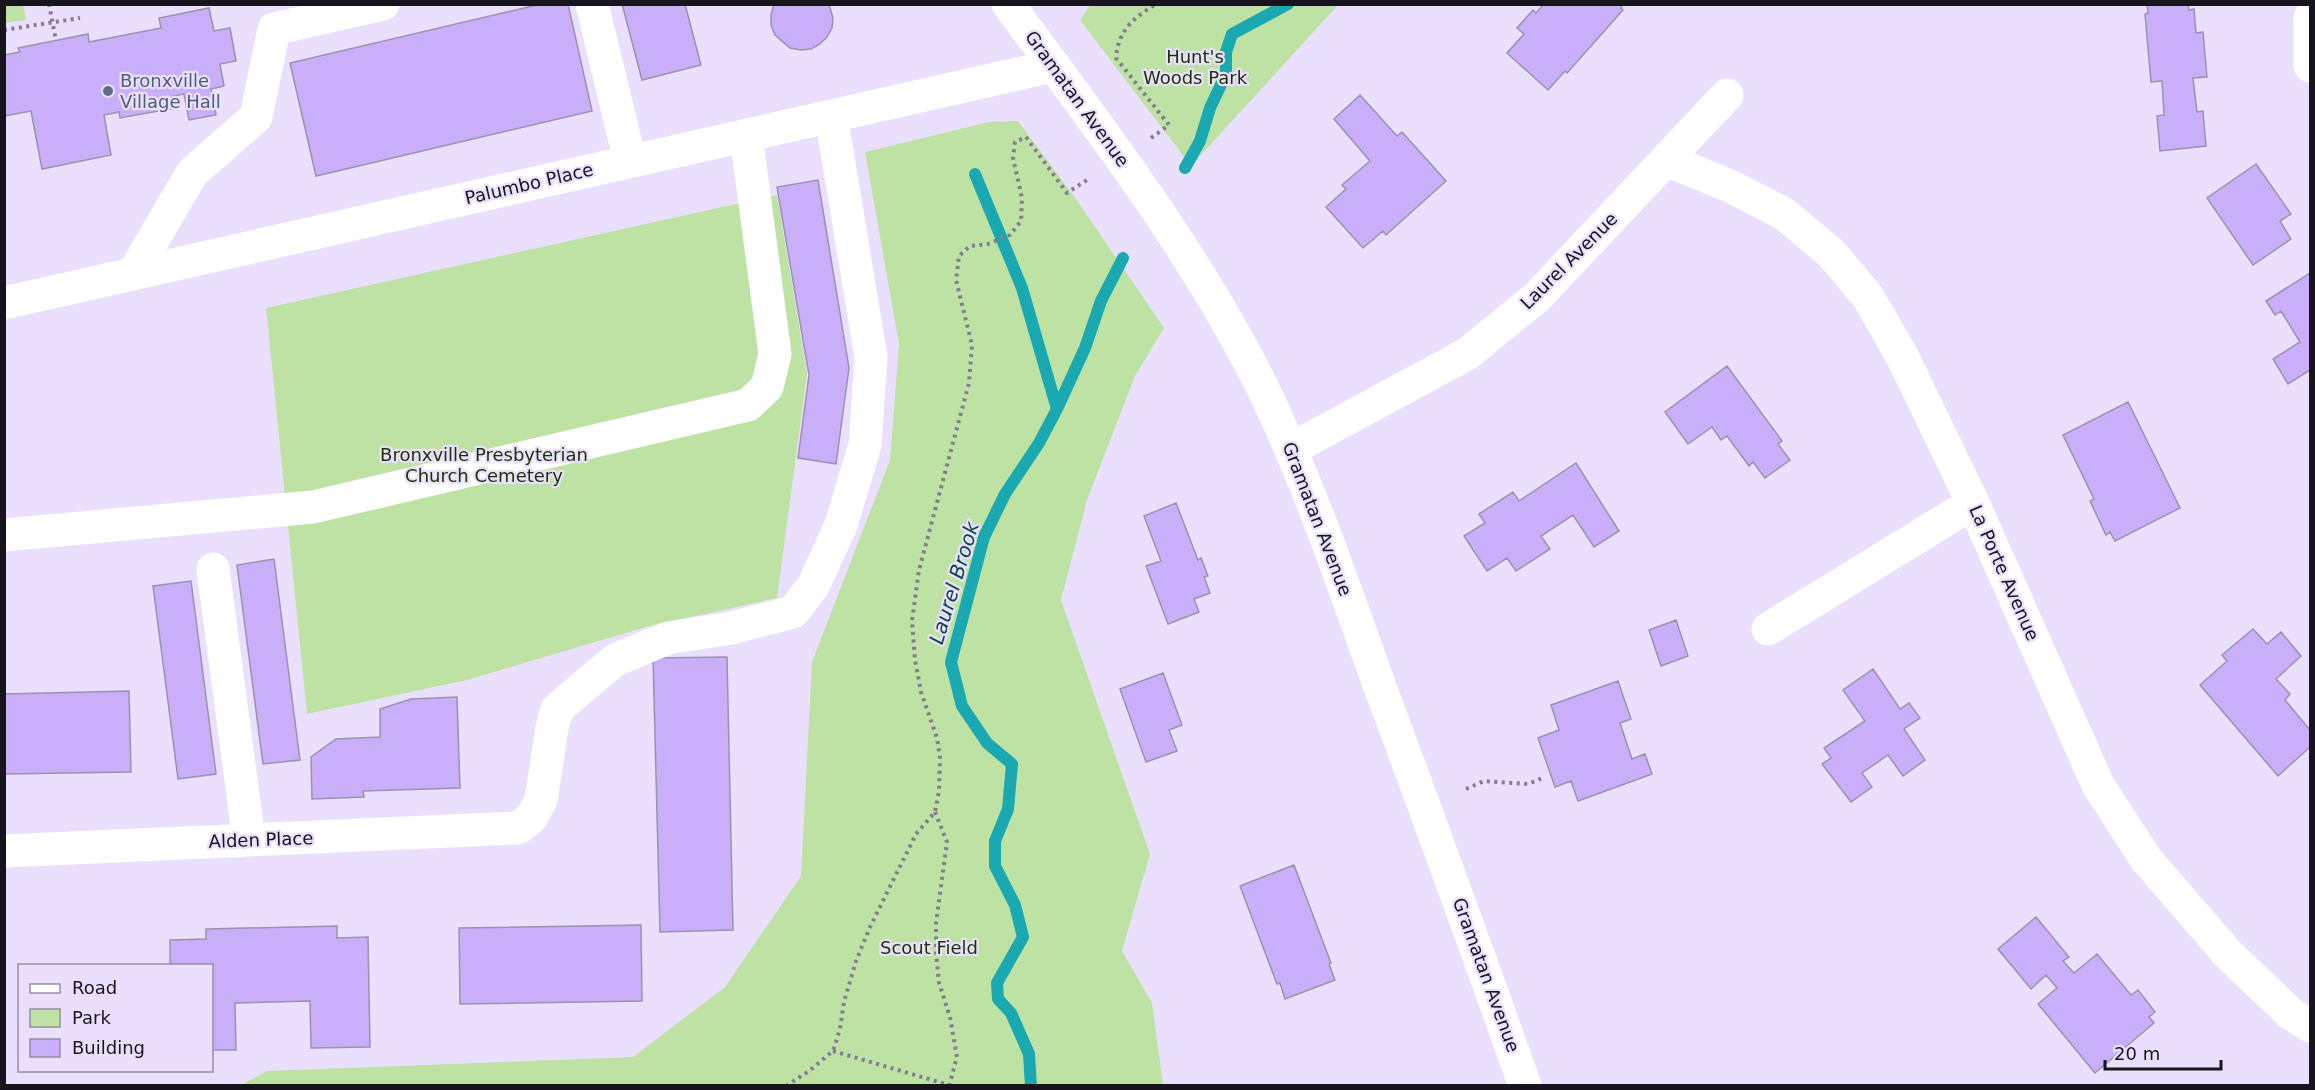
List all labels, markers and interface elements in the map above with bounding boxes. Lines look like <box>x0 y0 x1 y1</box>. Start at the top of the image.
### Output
street label: Gramatan Avenue <box>1021 27 1134 171</box>
park label: Hunt's Woods Park <box>1143 46 1248 88</box>
place label: Bronxville Village Hall <box>120 70 221 112</box>
marker: Bronxville Village Hall <box>101 84 115 98</box>
street label: Palumbo Place <box>463 159 595 208</box>
street label: Laurel Avenue <box>1516 208 1621 313</box>
street label: Gramatan Avenue <box>1278 439 1356 599</box>
park label: Bronxville Presbyterian Church Cemetery <box>380 444 588 486</box>
street label: La Porte Avenue <box>1965 502 2044 644</box>
water label: Laurel Brook <box>924 518 984 647</box>
street label: Alden Place <box>208 827 314 852</box>
street label: Gramatan Avenue <box>1449 895 1524 1055</box>
park label: Scout Field <box>880 937 978 958</box>
legend <box>18 964 213 1072</box>
text: Road <box>72 977 117 998</box>
text: Park <box>72 1007 111 1028</box>
scale bar <box>2105 1033 2220 1071</box>
text: Building <box>72 1037 145 1058</box>
text: 20 m <box>2114 1043 2160 1064</box>

